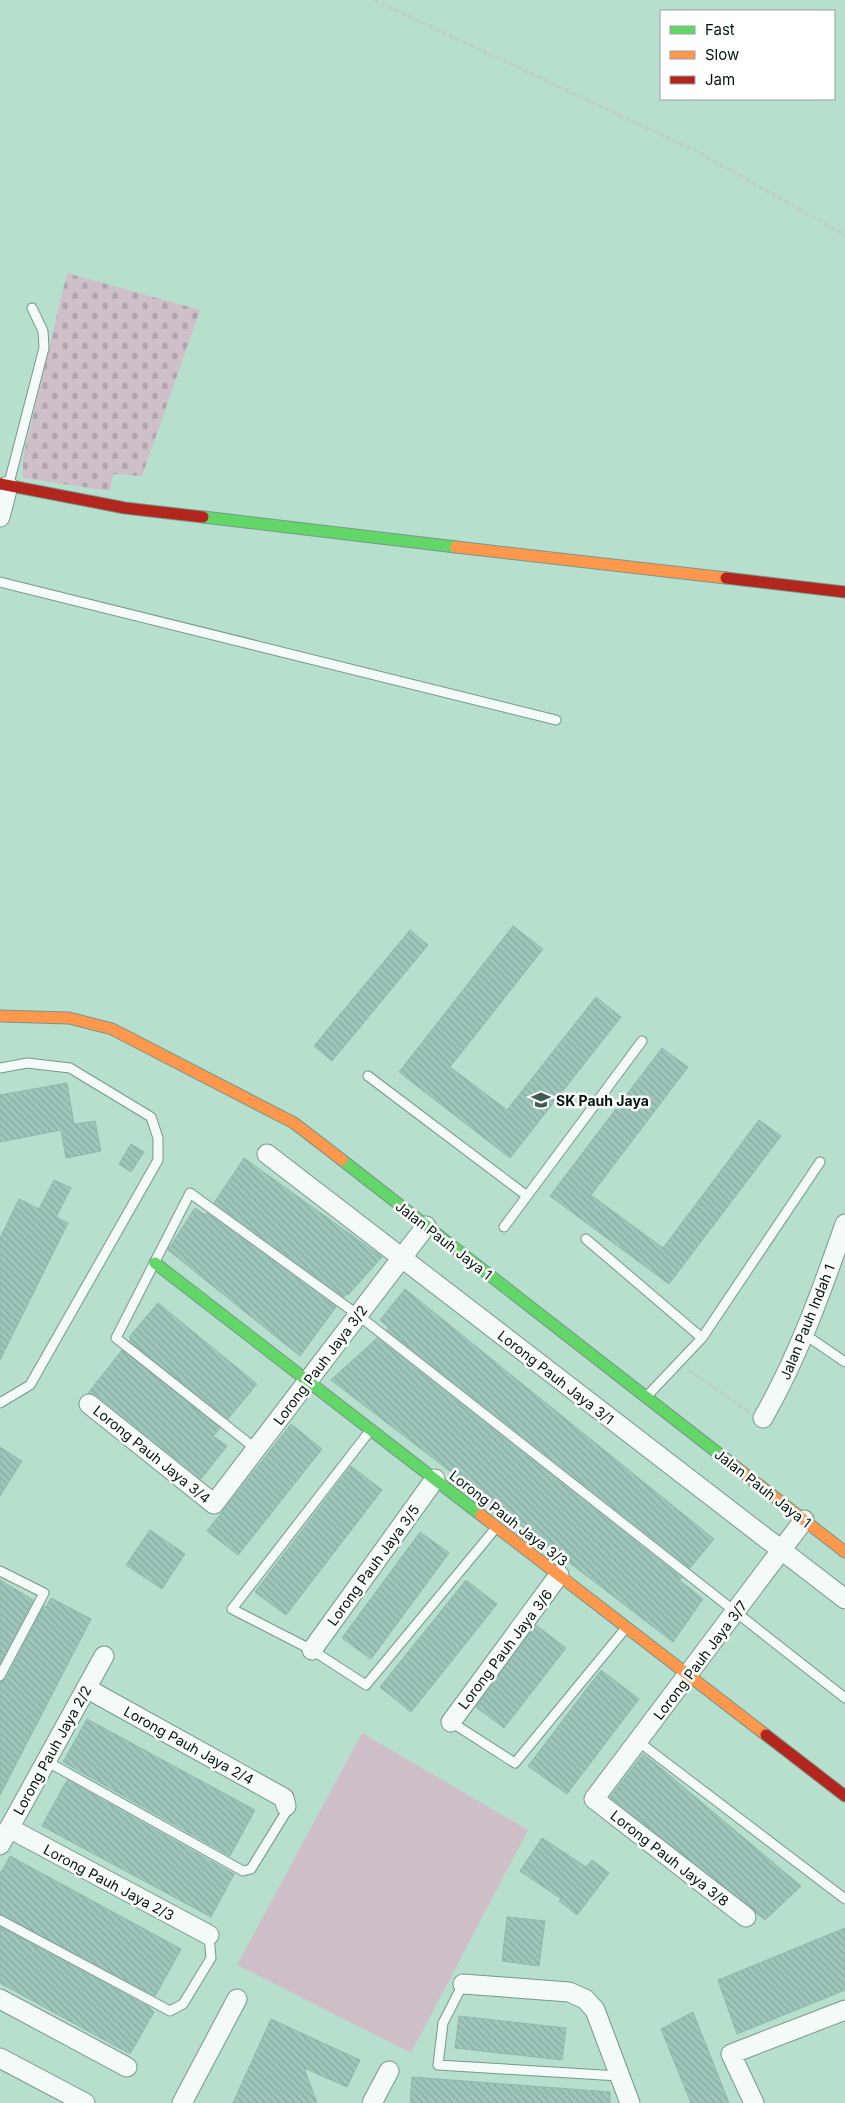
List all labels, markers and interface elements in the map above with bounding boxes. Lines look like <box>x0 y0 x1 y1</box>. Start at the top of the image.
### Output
legend <box>660 10 835 100</box>
text: Fast <box>705 20 735 39</box>
text: Slow <box>705 45 739 64</box>
text: Jam <box>705 70 735 89</box>
school or university icon: SK Pauh Jaya <box>530 1089 552 1111</box>
place label: SK Pauh Jaya <box>556 1092 649 1109</box>
street label: Jalan Pauh Jaya 1 <box>392 1197 496 1283</box>
street label: Jalan Pauh Indah 1 <box>776 1262 838 1382</box>
street label: Lorong Pauh Jaya 3/2 <box>269 1302 371 1428</box>
street label: Lorong Pauh Jaya 3/1 <box>495 1326 617 1428</box>
street label: Lorong Pauh Jaya 3/4 <box>90 1402 214 1506</box>
street label: Jalan Pauh Jaya 1 <box>711 1445 815 1531</box>
street label: Lorong Pauh Jaya 3/3 <box>446 1467 572 1569</box>
street label: Lorong Pauh Jaya 3/5 <box>323 1501 423 1629</box>
street label: Lorong Pauh Jaya 3/6 <box>454 1586 556 1712</box>
street label: Lorong Pauh Jaya 3/7 <box>650 1597 750 1723</box>
street label: Lorong Pauh Jaya 2/2 <box>9 1682 95 1818</box>
street label: Lorong Pauh Jaya 2/4 <box>121 1702 257 1788</box>
street label: Lorong Pauh Jaya 3/8 <box>607 1807 733 1909</box>
street label: Lorong Pauh Jaya 2/3 <box>41 1840 177 1924</box>

